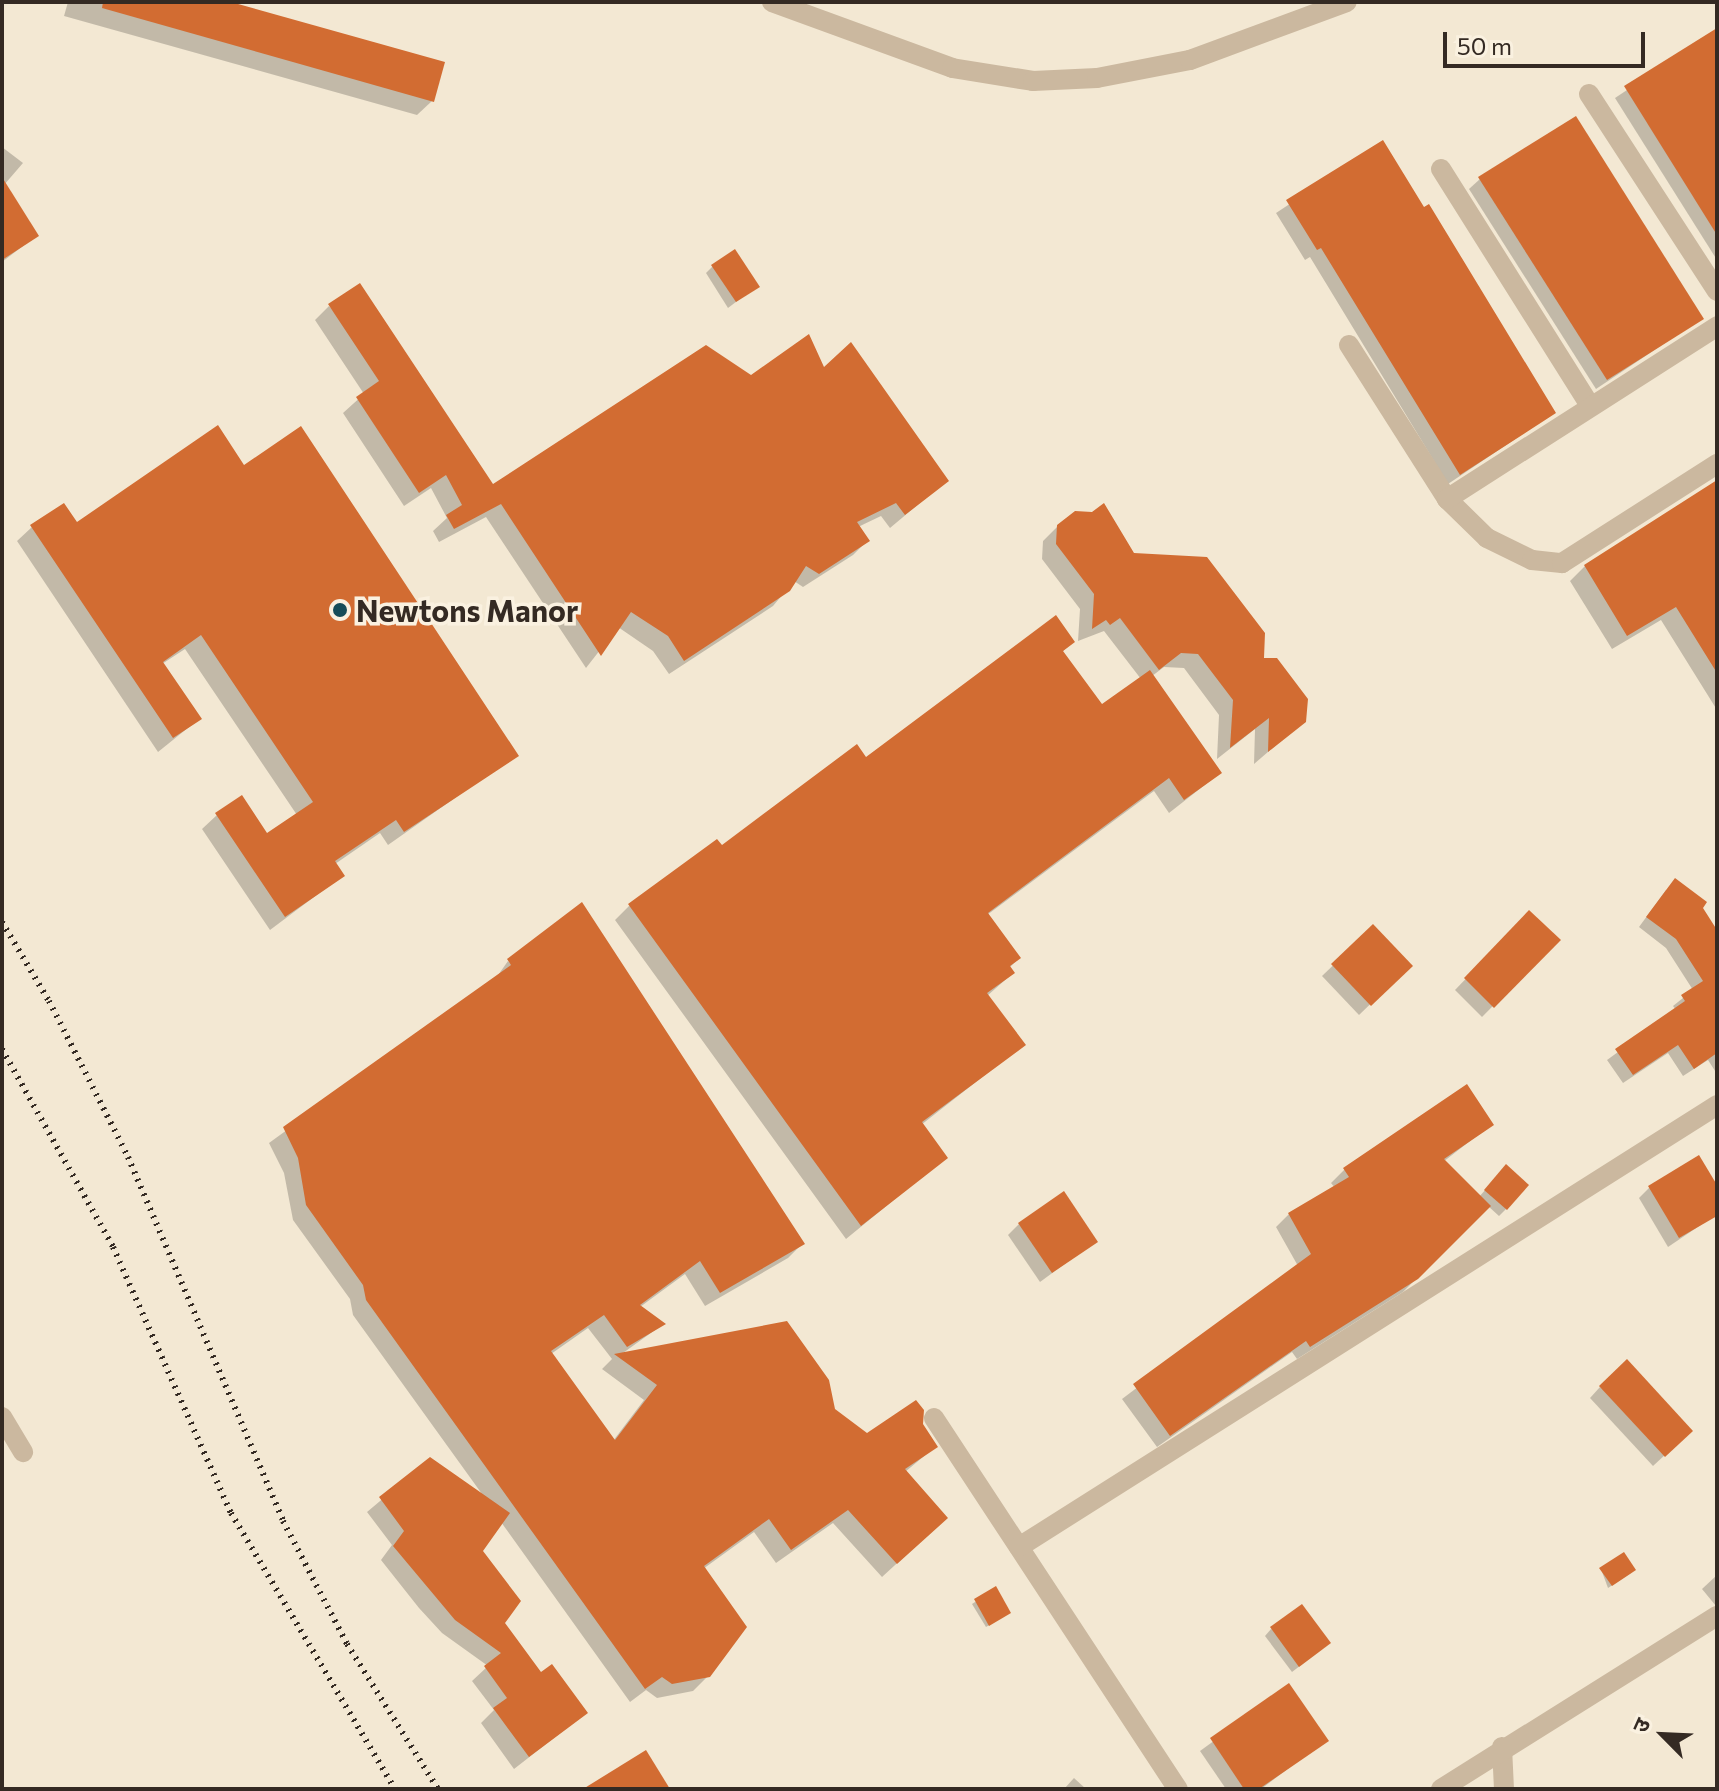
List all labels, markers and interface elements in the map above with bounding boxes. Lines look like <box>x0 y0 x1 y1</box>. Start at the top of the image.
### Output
scale bar <box>1447 16 1649 66</box>
text: 50 m <box>1457 31 1512 60</box>
place label: Newtons Manor <box>356 592 578 628</box>
marker: Newtons Manor <box>331 601 349 619</box>
north arrow <box>1623 1695 1703 1775</box>
text: उ <box>1626 1714 1656 1736</box>

